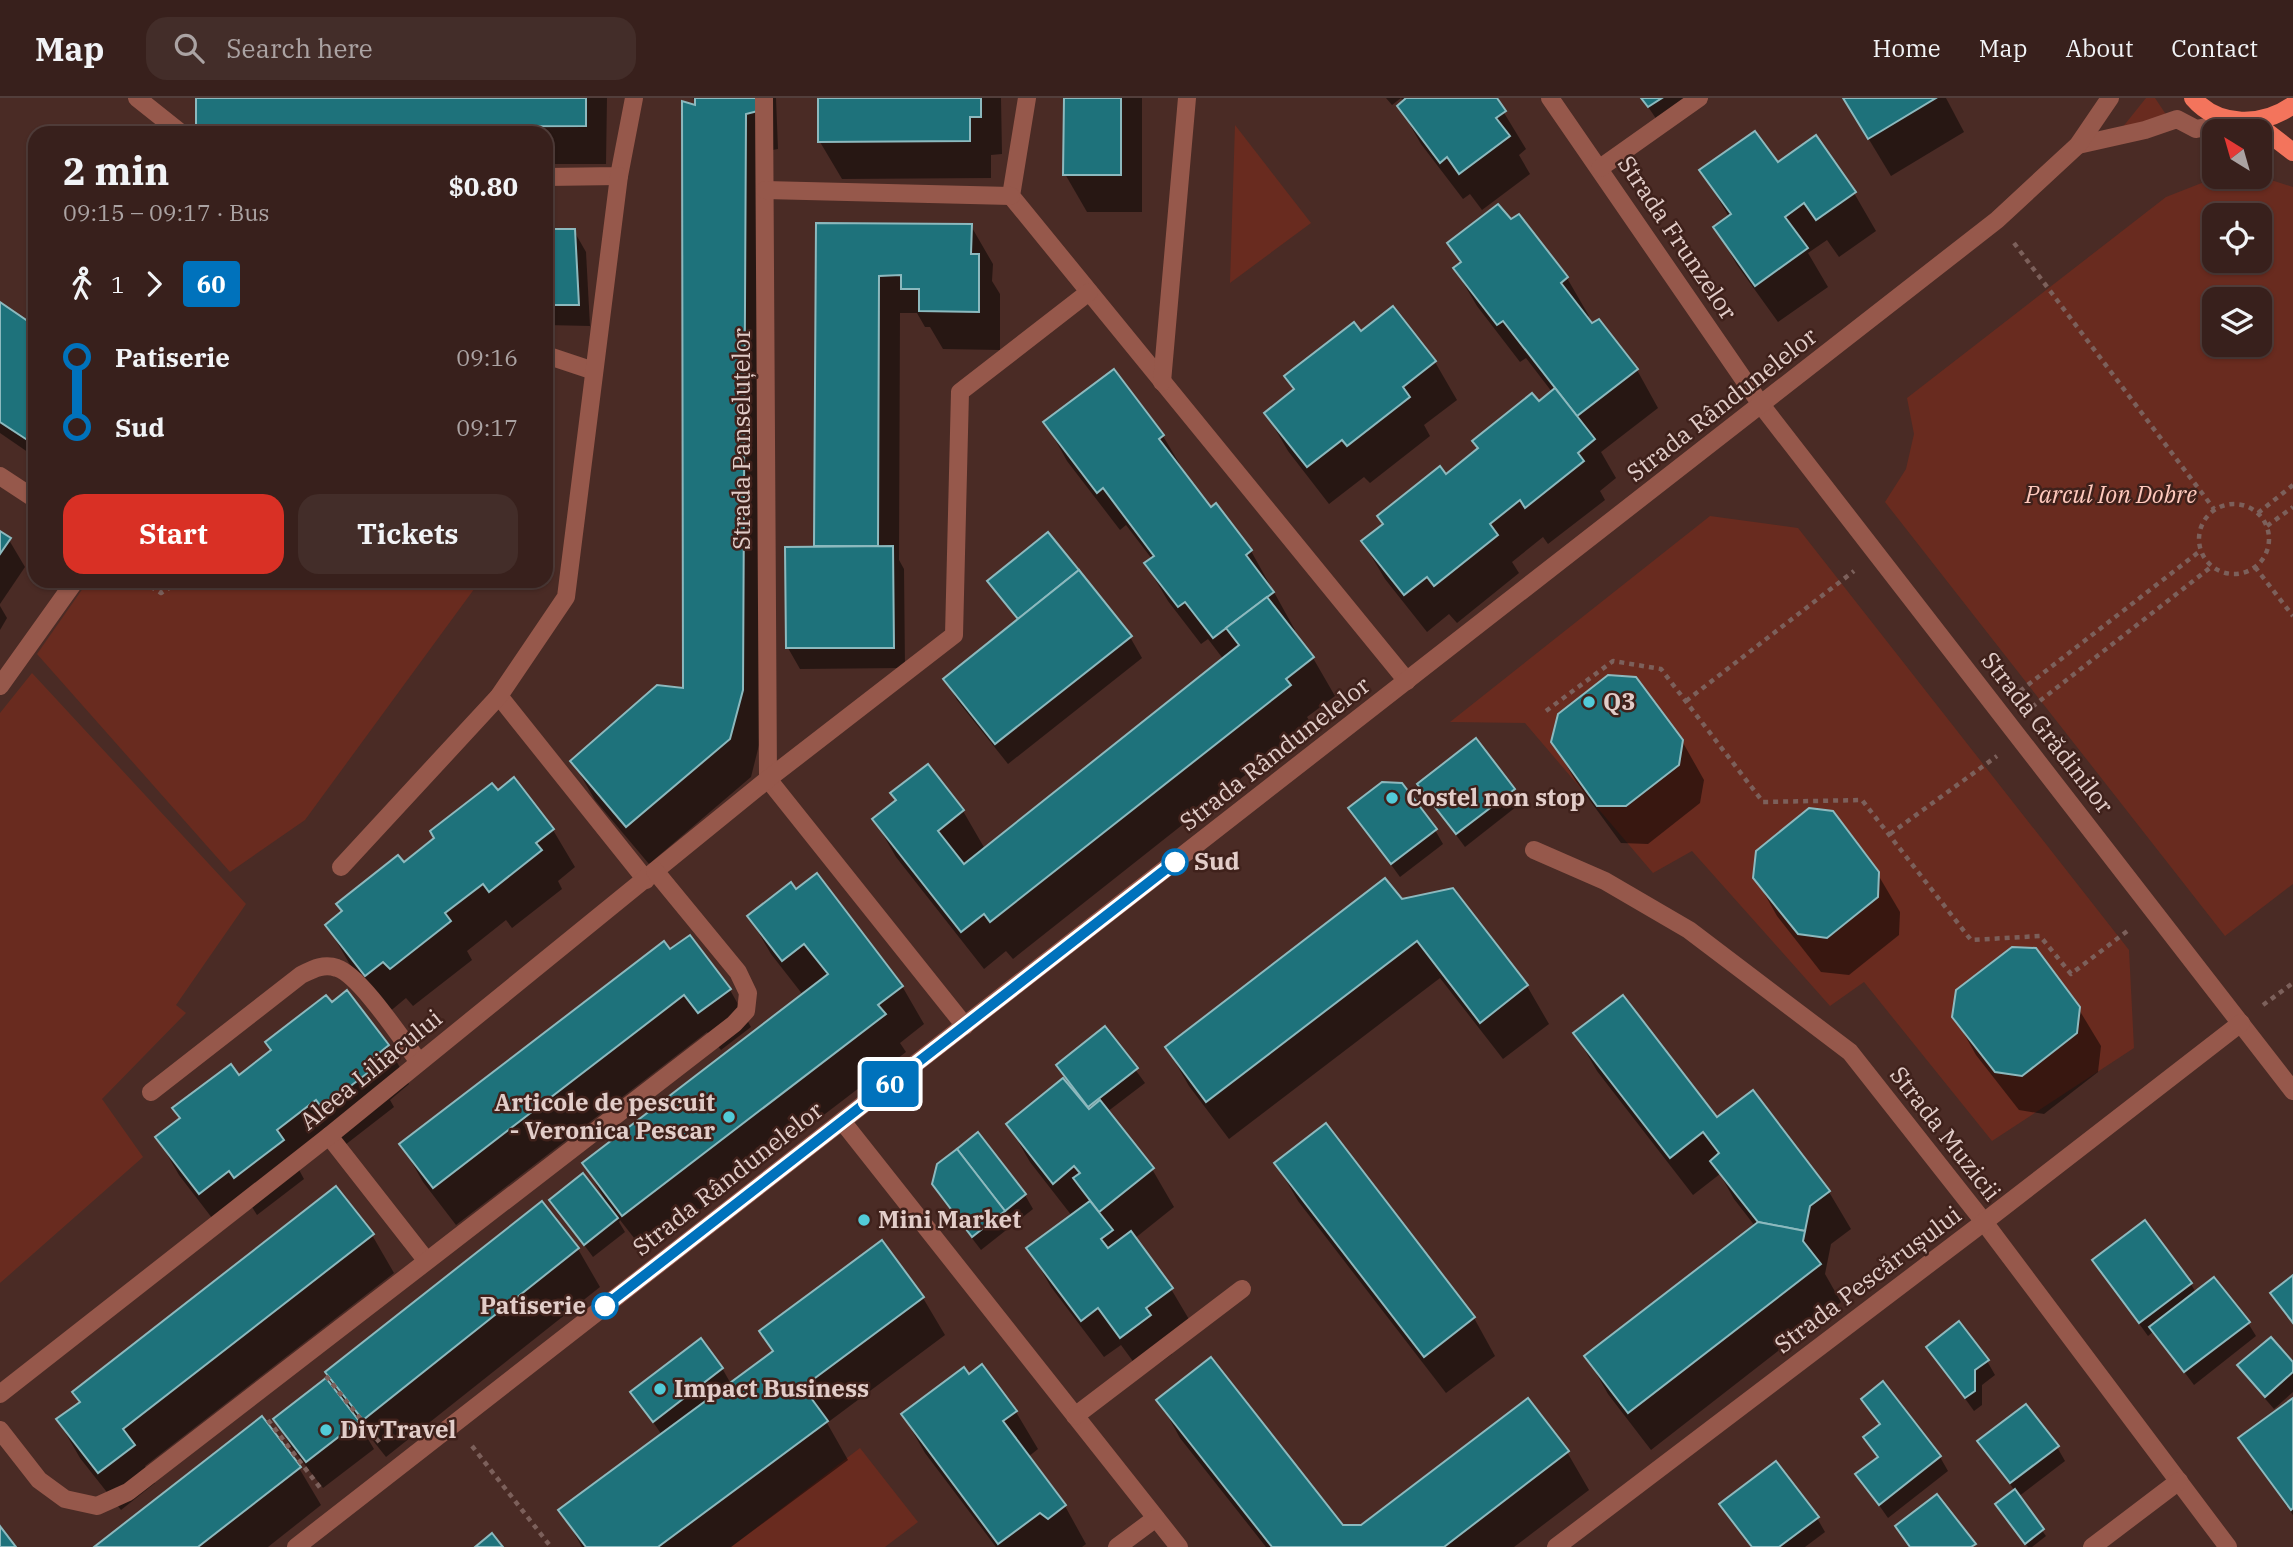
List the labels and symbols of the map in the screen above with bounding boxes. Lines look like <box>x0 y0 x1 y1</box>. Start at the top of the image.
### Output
north arrow <box>2202 119 2272 189</box>
street label: Strada Frunzelor <box>1611 149 1745 326</box>
street label: Strada Rândunelelor <box>1620 320 1823 489</box>
street label: Strada Panseluțelor <box>725 328 757 550</box>
park label: Parcul Ion Dobre <box>2024 478 2197 510</box>
street label: Strada Grădinilor <box>1975 645 2121 820</box>
street label: Strada Rândunelelor <box>1173 669 1376 838</box>
place label: Q3 <box>1603 685 1636 717</box>
marker: Q3 <box>1581 694 1597 710</box>
place label: Costel non stop <box>1406 781 1585 813</box>
marker: Costel non stop <box>1384 790 1400 806</box>
place label: Sud <box>1194 845 1240 877</box>
marker: Sud <box>1162 849 1188 875</box>
street label: Aleea Liliacului <box>292 1002 448 1137</box>
street label: Strada Muzicii <box>1883 1059 2008 1207</box>
line badge: 60 <box>858 1061 922 1107</box>
place label: Articole de pescuit - Veronica Pescar <box>494 1086 715 1146</box>
street label: Strada Rândunelelor <box>626 1094 829 1263</box>
marker: Articole de pescuit - Veronica Pescar <box>721 1109 737 1125</box>
street label: Strada Pescărușului <box>1767 1198 1967 1360</box>
place label: Mini Market <box>878 1203 1021 1235</box>
marker: Mini Market <box>856 1212 872 1228</box>
place label: Patiserie <box>480 1289 586 1321</box>
marker: Patiserie <box>592 1293 618 1319</box>
place label: Impact Business <box>674 1372 869 1404</box>
marker: Impact Business <box>652 1381 668 1397</box>
place label: DivTravel <box>340 1413 457 1445</box>
marker: DivTravel <box>318 1422 334 1438</box>

